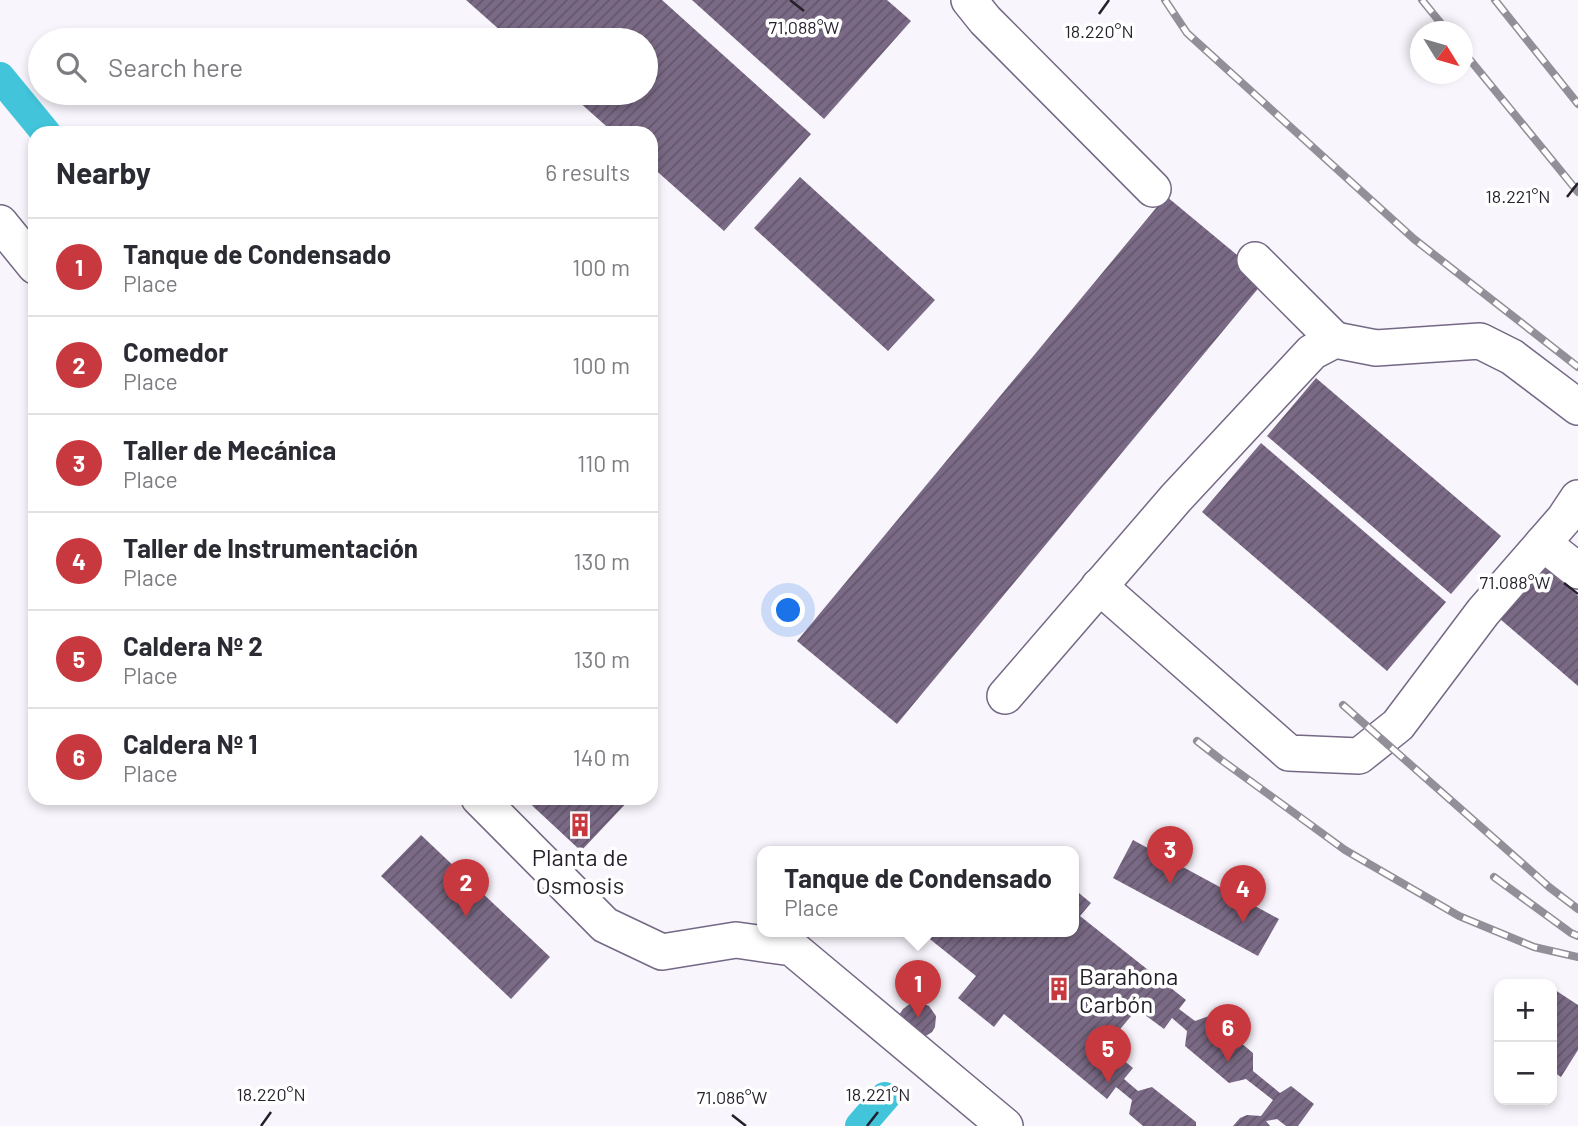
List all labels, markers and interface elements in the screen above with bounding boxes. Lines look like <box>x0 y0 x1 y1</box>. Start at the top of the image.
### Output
text: 71.088°W <box>769 16 840 38</box>
text: 18.220°N <box>1064 20 1134 42</box>
north arrow <box>1410 21 1473 84</box>
search box <box>28 28 658 105</box>
icon: search <box>52 48 90 86</box>
text: Search here <box>108 51 243 82</box>
text: Nearby <box>56 154 151 190</box>
text: 6 results <box>545 158 630 186</box>
text: 18.221°N <box>1485 185 1551 207</box>
text: Tanque de Condensado <box>123 238 391 269</box>
text: 1 <box>75 253 83 281</box>
text: 100 m <box>572 253 630 281</box>
text: Place <box>123 269 178 297</box>
text: Comedor <box>123 336 228 367</box>
text: 2 <box>73 351 85 379</box>
text: 100 m <box>572 351 630 379</box>
text: Place <box>123 367 178 395</box>
text: Taller de Mecánica <box>123 434 336 465</box>
text: 3 <box>73 449 85 477</box>
text: 110 m <box>577 449 630 477</box>
text: Place <box>123 465 178 493</box>
text: Taller de Instrumentación <box>123 532 418 563</box>
text: 4 <box>72 547 86 575</box>
text: 130 m <box>573 547 630 575</box>
text: Place <box>123 563 178 591</box>
text: 71.088°W <box>1480 571 1551 593</box>
your location <box>771 593 805 627</box>
text: Caldera Nº 2 <box>123 630 263 661</box>
text: 5 <box>73 645 85 673</box>
text: 130 m <box>573 645 630 673</box>
text: Place <box>123 661 178 689</box>
text: Caldera Nº 1 <box>123 728 257 759</box>
text: 6 <box>73 743 85 771</box>
text: 140 m <box>573 743 630 771</box>
text: Place <box>123 759 178 787</box>
building icon: Planta de Osmosis <box>566 811 594 839</box>
pin: 3 <box>1147 826 1193 884</box>
place label: Planta de Osmosis <box>532 842 628 899</box>
popup <box>757 846 1079 937</box>
pin: 2 <box>443 859 489 917</box>
text: Tanque de Condensado <box>784 862 1052 893</box>
pin: 4 <box>1220 865 1266 923</box>
text: Place <box>784 893 839 921</box>
pin: 1 <box>895 960 941 1018</box>
place label: Barahona Carbón <box>1079 961 1178 1018</box>
building icon: Barahona Carbón <box>1045 975 1073 1003</box>
map controls <box>1494 979 1557 1105</box>
button: + <box>1494 979 1557 1042</box>
pin: 6 <box>1205 1004 1251 1062</box>
pin: 5 <box>1085 1025 1131 1083</box>
button: − <box>1494 1042 1557 1105</box>
text: 18.220°N <box>236 1083 306 1105</box>
text: 18.221°N <box>845 1083 911 1105</box>
text: 71.086°W <box>697 1086 768 1108</box>

